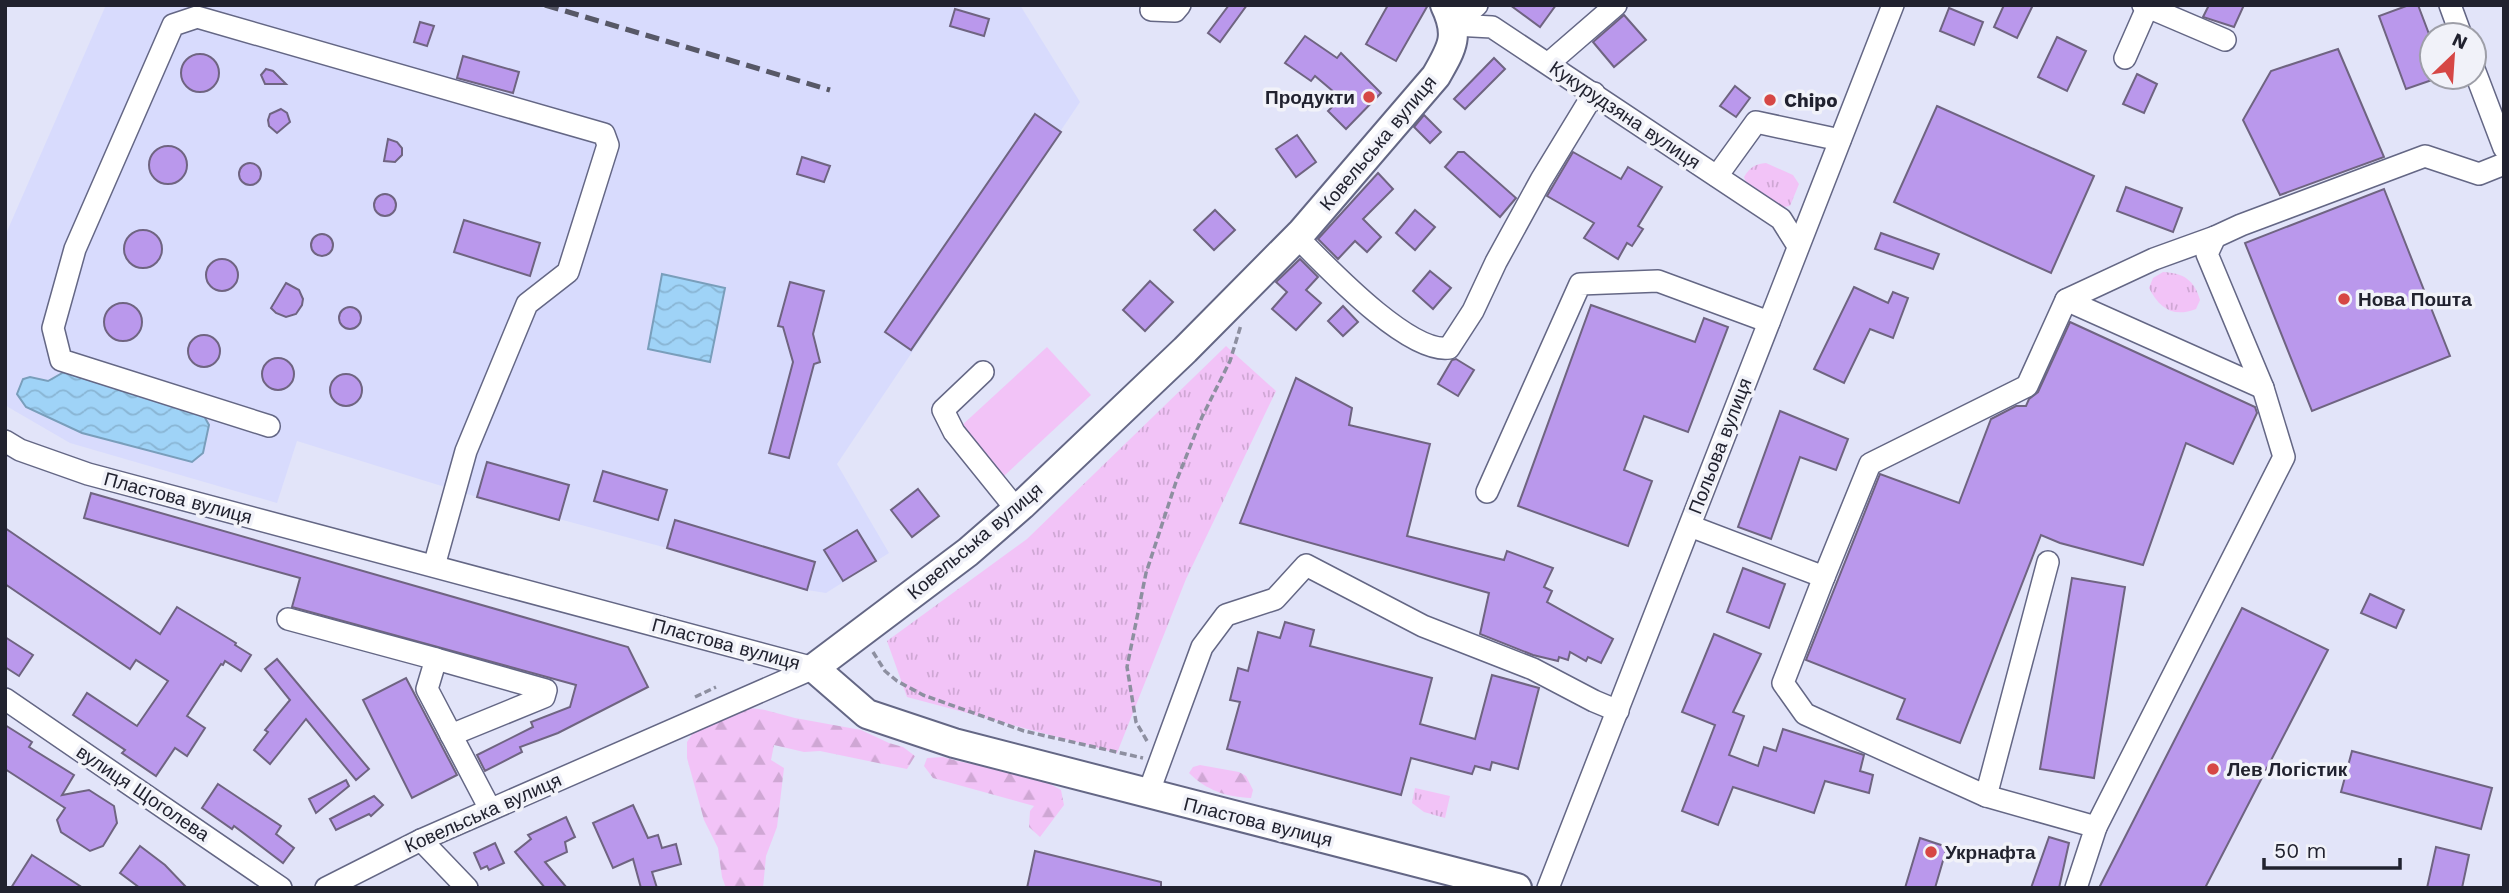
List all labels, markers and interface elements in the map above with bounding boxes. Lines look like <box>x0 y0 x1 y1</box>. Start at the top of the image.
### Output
north arrow <box>2418 21 2488 91</box>
text: N <box>2449 28 2471 54</box>
street label: Кукурудзяна вулиця <box>1545 56 1705 174</box>
street label: Ковельська вулиця <box>1315 71 1441 215</box>
place label: Продукти <box>1265 86 1355 109</box>
marker: Продукти <box>1361 89 1377 105</box>
place label: Chipo <box>1784 89 1838 112</box>
marker: Chipo <box>1762 92 1778 108</box>
place label: Нова Пошта <box>2358 288 2472 311</box>
marker: Нова Пошта <box>2336 291 2352 307</box>
street label: Польова вулиця <box>1683 375 1757 517</box>
street label: Пластова вулиця <box>101 467 255 529</box>
street label: Ковельська вулиця <box>903 478 1047 604</box>
street label: Пластова вулиця <box>649 613 803 675</box>
street label: вулиця Щоголева <box>72 740 214 846</box>
place label: Лев Логістик <box>2227 758 2348 781</box>
marker: Лев Логістик <box>2205 761 2221 777</box>
street label: Ковельська вулиця <box>401 768 565 858</box>
street label: Пластова вулиця <box>1181 792 1335 852</box>
scale bar <box>2264 826 2400 870</box>
text: 50 m <box>2274 838 2326 863</box>
place label: Укрнафта <box>1945 841 2036 864</box>
marker: Укрнафта <box>1923 844 1939 860</box>

